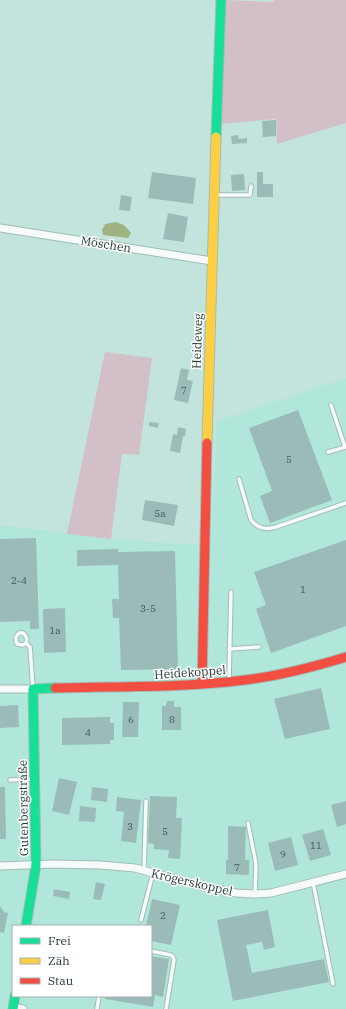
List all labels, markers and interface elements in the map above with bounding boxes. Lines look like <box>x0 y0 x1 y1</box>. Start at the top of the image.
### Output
street label: Möschen <box>80 233 133 255</box>
street label: Heideweg <box>189 312 205 369</box>
house number: 7 <box>181 384 187 397</box>
house number: 5 <box>286 453 292 466</box>
house number: 5a <box>154 507 166 520</box>
house number: 2-4 <box>11 574 27 587</box>
house number: 1 <box>300 583 306 596</box>
house number: 3-5 <box>140 602 156 615</box>
house number: 1a <box>49 624 61 637</box>
street label: Heidekoppel <box>154 662 227 682</box>
house number: 6 <box>128 713 134 726</box>
house number: 8 <box>169 713 175 726</box>
house number: 4 <box>85 726 91 739</box>
street label: Gutenbergstraße <box>15 760 31 856</box>
house number: 3 <box>127 820 133 833</box>
house number: 5 <box>162 825 168 838</box>
house number: 11 <box>310 839 322 852</box>
house number: 9 <box>280 848 286 861</box>
house number: 7 <box>234 861 240 874</box>
street label: Krögerskoppel <box>150 865 234 899</box>
house number: 2 <box>160 909 166 922</box>
legend <box>12 925 152 997</box>
text: Frei <box>48 933 71 948</box>
text: Zäh <box>48 953 70 968</box>
text: Stau <box>48 973 74 988</box>

